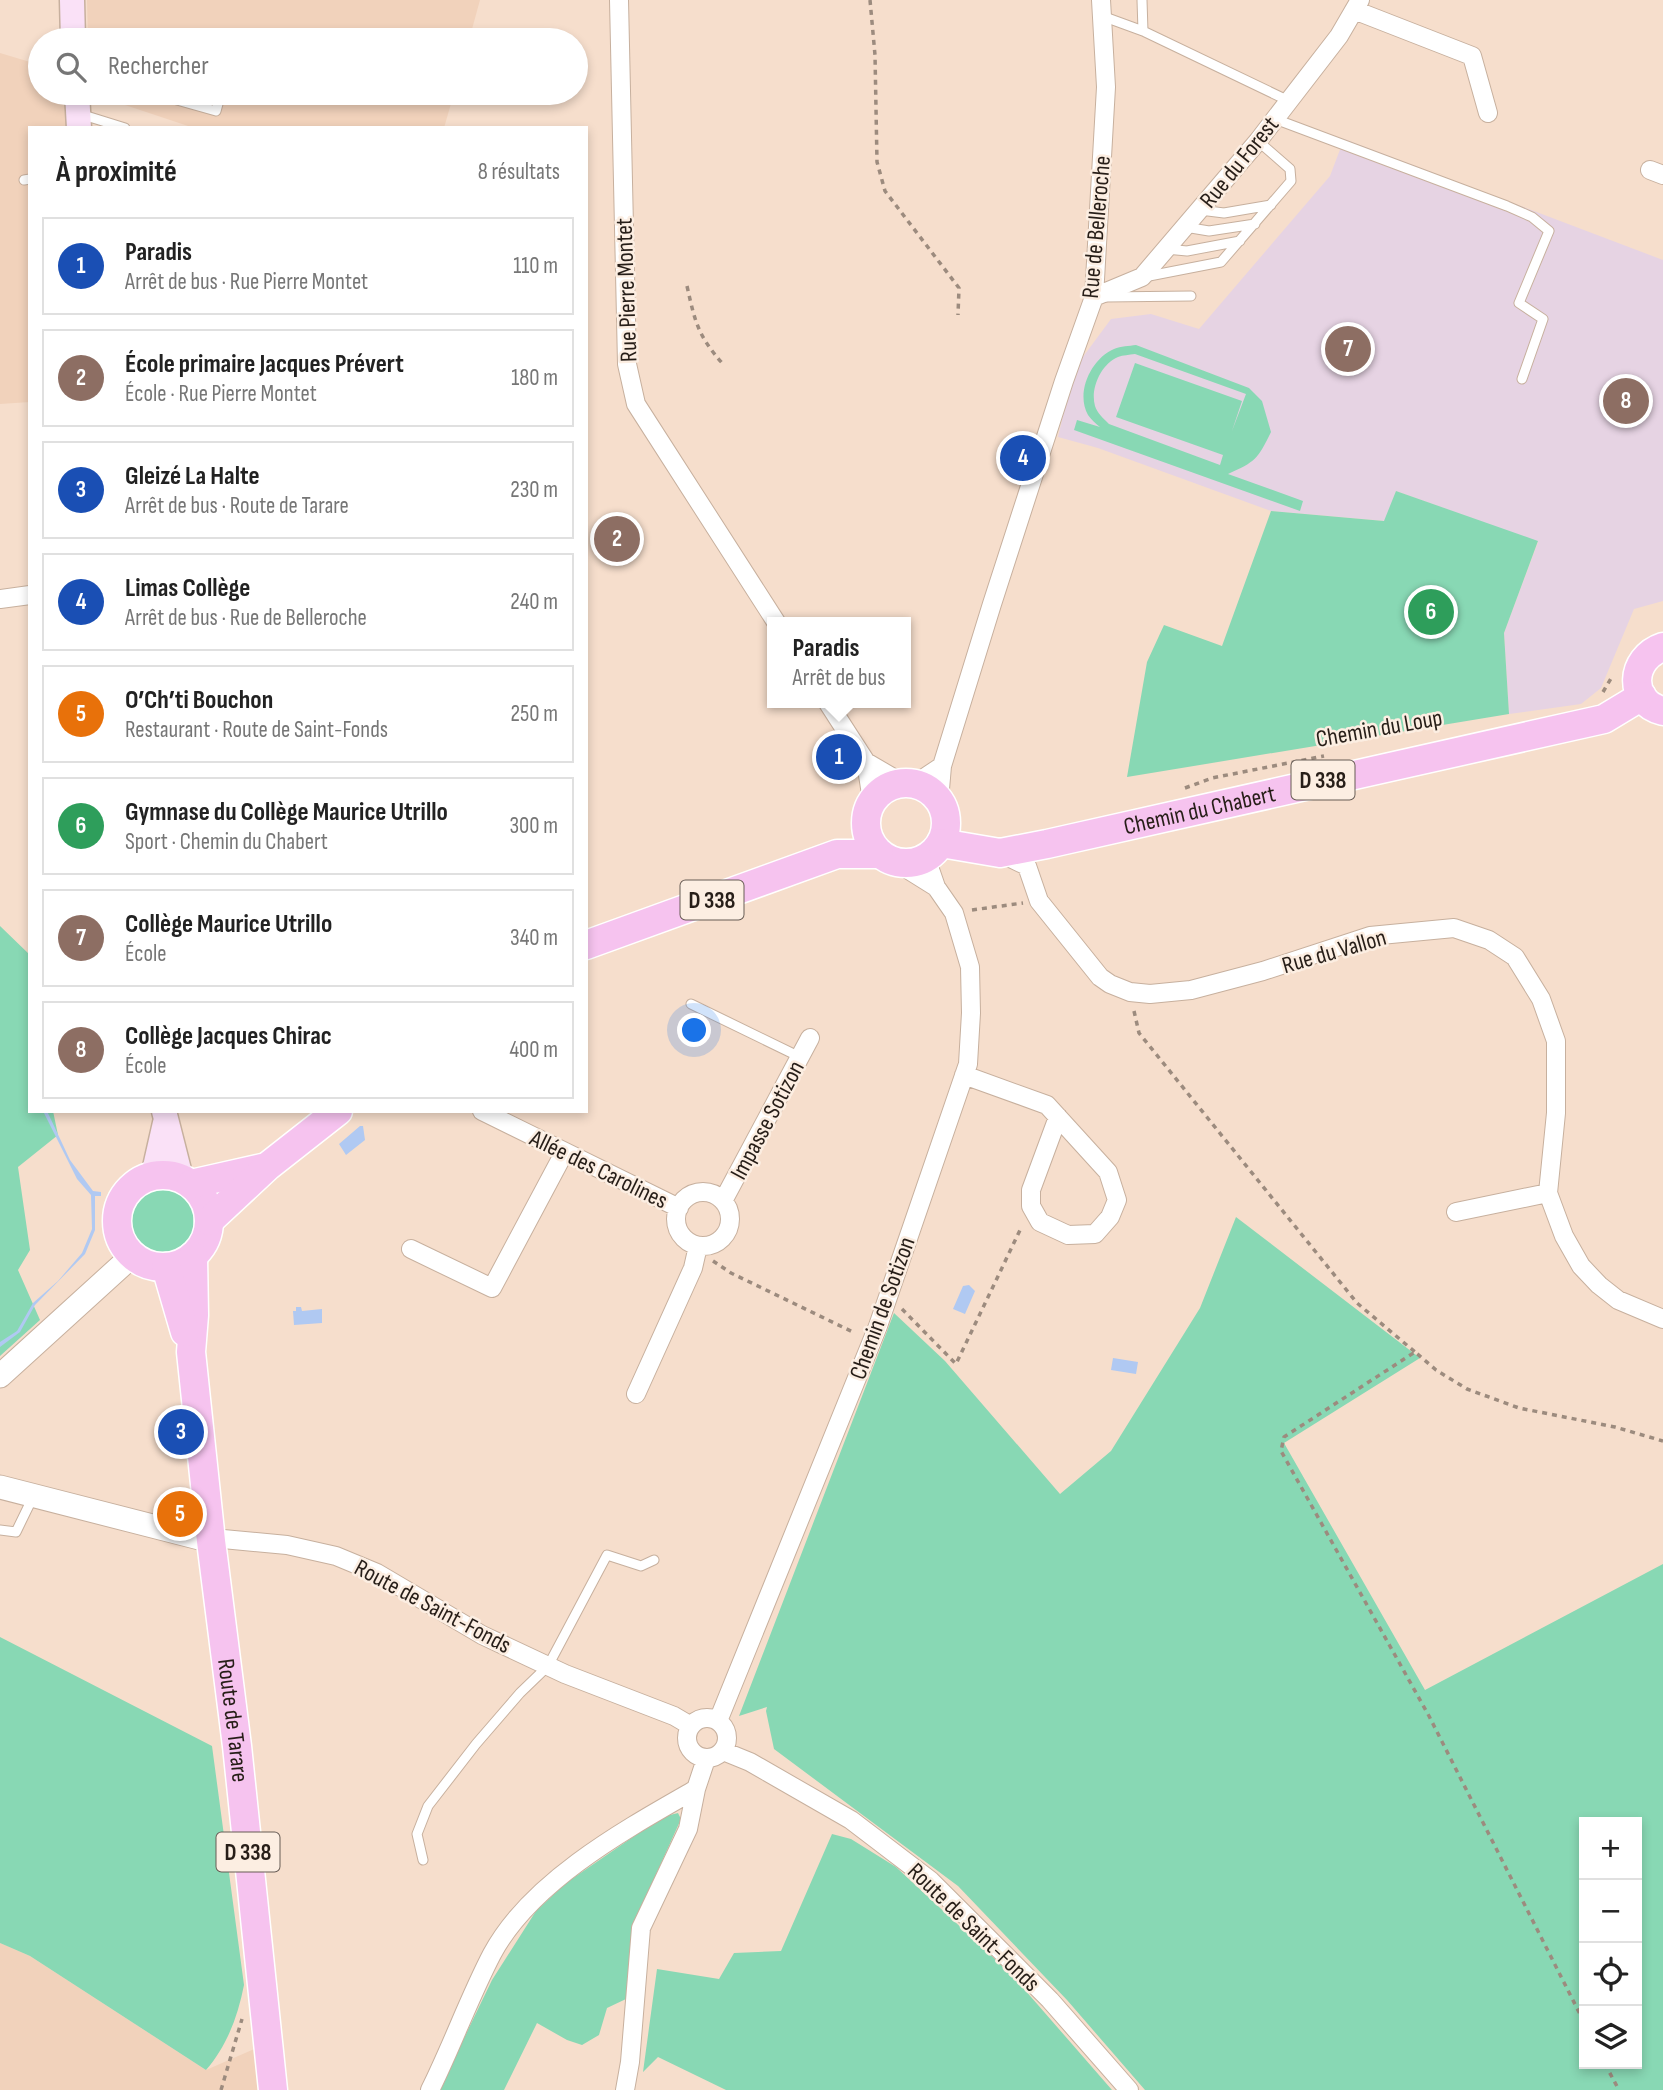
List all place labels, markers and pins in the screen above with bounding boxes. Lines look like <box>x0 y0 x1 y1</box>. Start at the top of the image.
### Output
pin: 7 <box>1325 323 1371 375</box>
pin: 8 <box>1603 375 1649 427</box>
pin: 4 <box>1000 432 1046 484</box>
pin: 2 <box>594 513 640 565</box>
pin: 6 <box>1408 586 1454 638</box>
pin: 1 <box>816 731 862 783</box>
pin: 3 <box>158 1406 204 1458</box>
pin: 5 <box>157 1488 203 1540</box>

